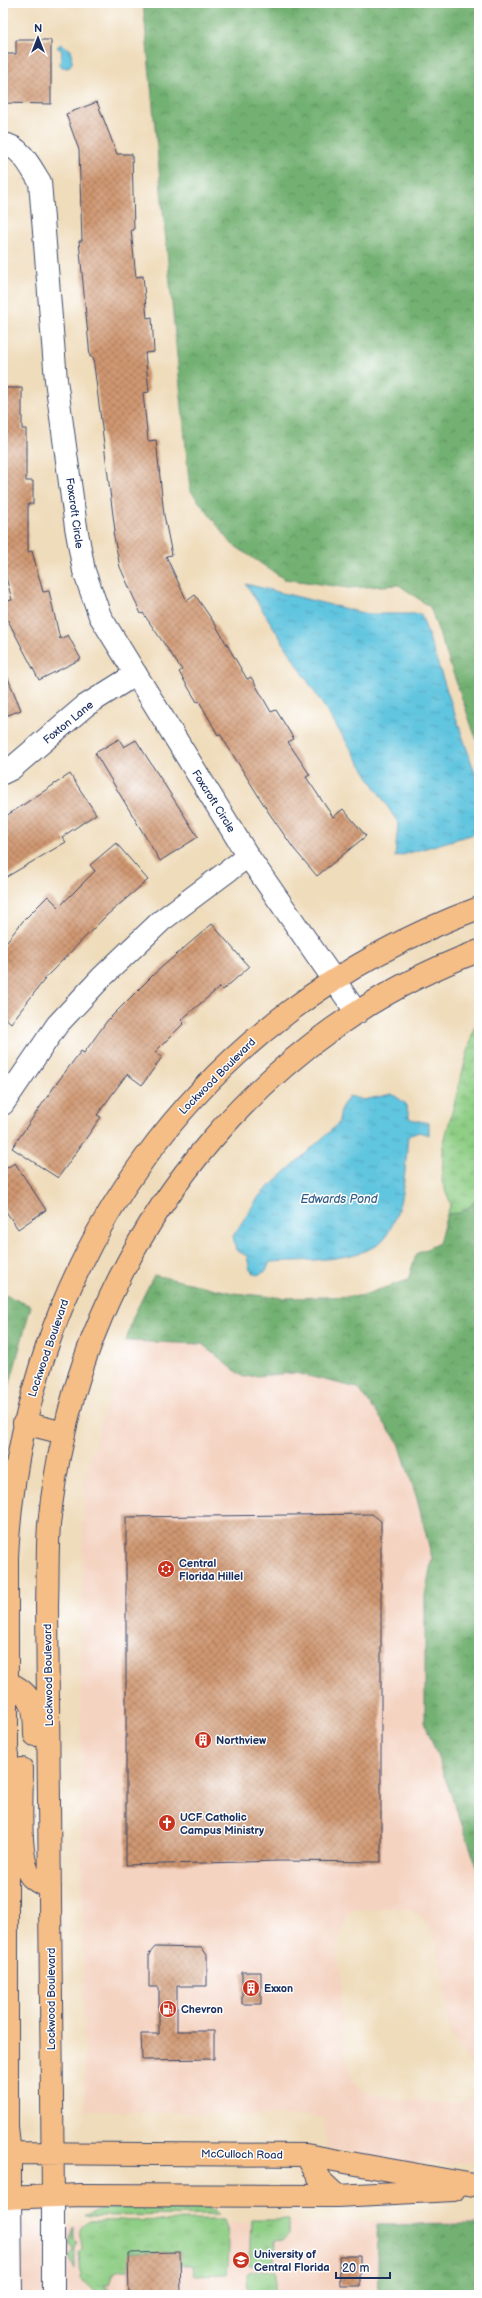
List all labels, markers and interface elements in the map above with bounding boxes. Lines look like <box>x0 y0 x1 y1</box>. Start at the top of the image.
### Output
north arrow <box>18 18 58 58</box>
text: N <box>34 22 42 35</box>
street label: Foxcroft Circle <box>63 477 86 550</box>
street label: Foxton Lane <box>41 698 96 747</box>
street label: Foxcroft Circle <box>189 768 238 835</box>
street label: Lockwood Boulevard <box>176 1035 258 1117</box>
water label: Edwards Pond <box>300 1192 379 1207</box>
street label: Lockwood Boulevard <box>26 1298 71 1399</box>
place label: Central Florida Hillel <box>179 1557 243 1583</box>
synagogue icon: Central Florida Hillel <box>156 1559 176 1579</box>
street label: Lockwood Boulevard <box>41 1624 56 1726</box>
building icon: Northview <box>193 1730 213 1750</box>
place label: Northview <box>216 1734 267 1747</box>
place label: UCF Catholic Campus Ministry <box>180 1811 264 1837</box>
church icon: UCF Catholic Campus Ministry <box>157 1813 177 1833</box>
street label: Lockwood Boulevard <box>45 1948 58 2050</box>
building icon: Exxon <box>241 1978 261 1998</box>
place label: Exxon <box>264 1982 293 1995</box>
fuel station icon: Chevron <box>158 1999 178 2019</box>
place label: Chevron <box>181 2003 223 2016</box>
street label: McCulloch Road <box>201 2147 283 2162</box>
place label: University of Central Florida <box>254 2248 330 2274</box>
school or university icon: University of Central Florida <box>231 2250 251 2270</box>
scale bar <box>336 2254 390 2280</box>
text: 20 m <box>342 2261 369 2276</box>

